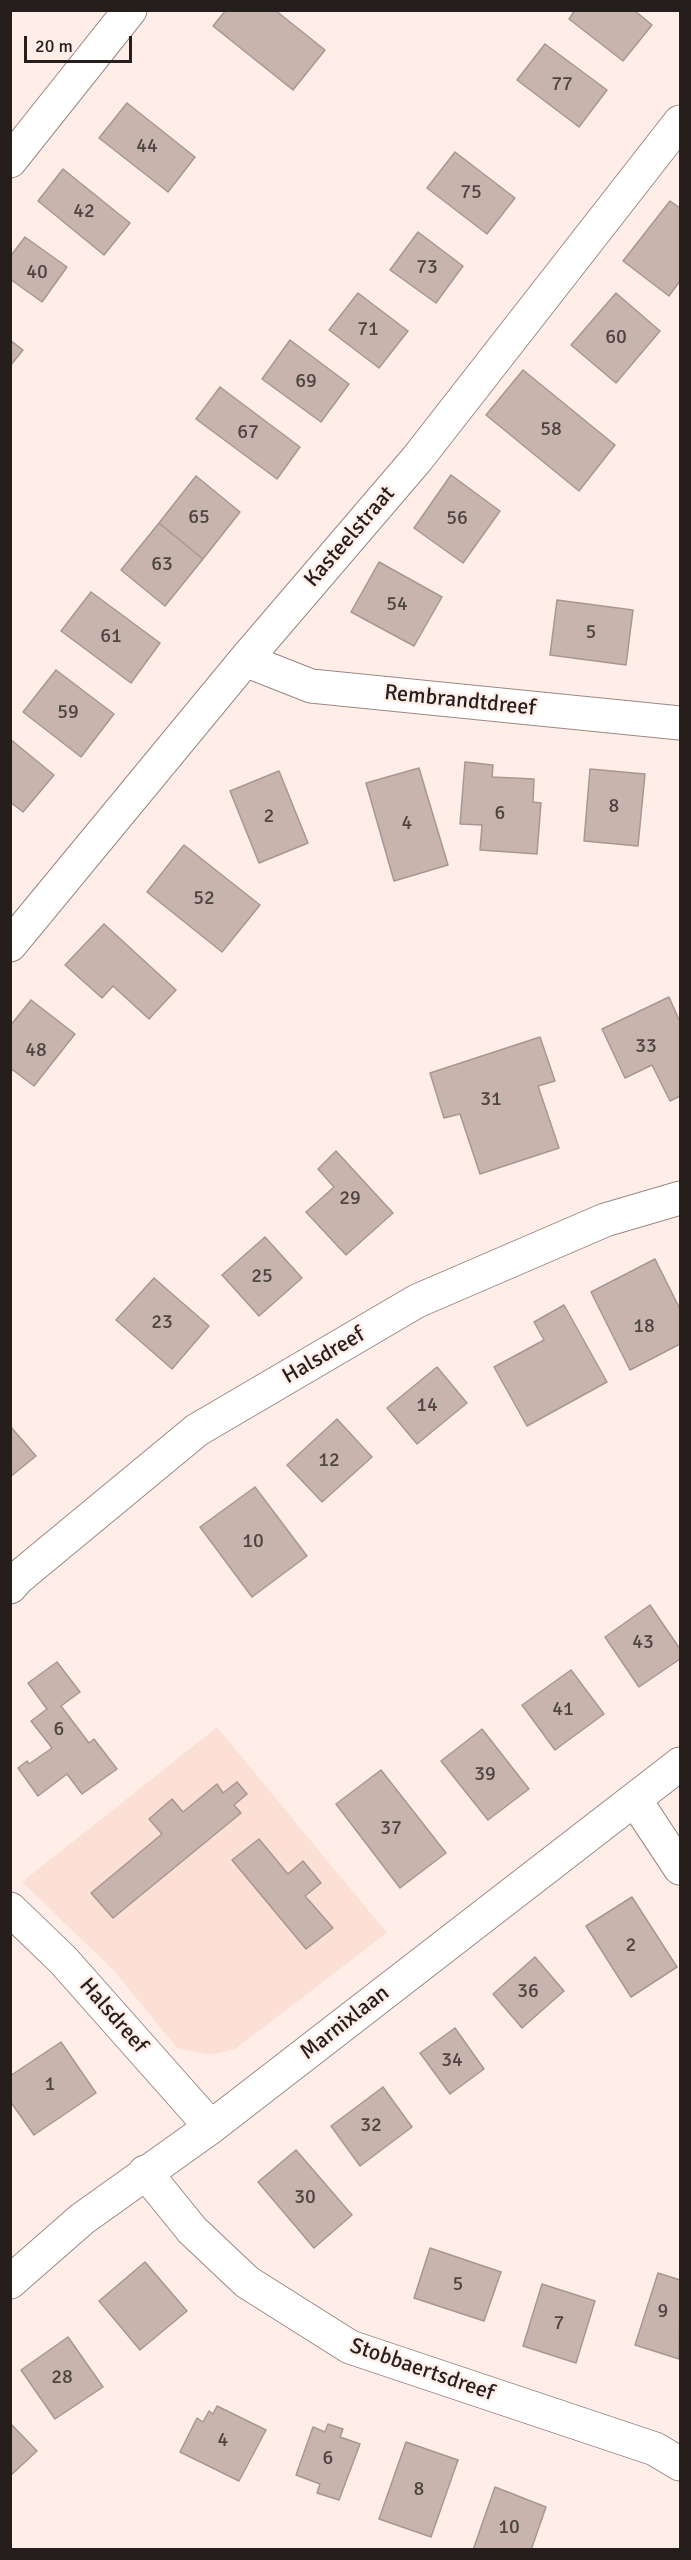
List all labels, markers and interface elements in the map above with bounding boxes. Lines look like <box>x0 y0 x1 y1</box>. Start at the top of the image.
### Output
scale bar <box>27 24 135 62</box>
text: 20 m <box>35 35 73 57</box>
house number: 77 <box>551 73 573 97</box>
house number: 44 <box>136 135 158 159</box>
house number: 75 <box>460 181 482 205</box>
house number: 42 <box>73 200 95 224</box>
house number: 73 <box>416 256 438 280</box>
house number: 40 <box>26 261 48 285</box>
house number: 71 <box>357 318 379 342</box>
house number: 60 <box>605 326 627 350</box>
house number: 69 <box>295 370 317 394</box>
house number: 58 <box>540 418 562 442</box>
house number: 67 <box>237 421 259 445</box>
street label: Kasteelstraat <box>299 481 401 593</box>
house number: 65 <box>188 506 210 530</box>
house number: 56 <box>446 507 468 531</box>
house number: 63 <box>151 553 173 577</box>
house number: 54 <box>386 593 408 617</box>
house number: 5 <box>586 621 596 645</box>
house number: 61 <box>100 625 122 649</box>
street label: Rembrandtdreef <box>383 680 537 722</box>
house number: 59 <box>57 701 79 725</box>
house number: 8 <box>609 795 619 819</box>
house number: 6 <box>495 802 505 826</box>
house number: 2 <box>264 805 274 829</box>
house number: 4 <box>402 812 412 836</box>
house number: 52 <box>193 887 215 911</box>
house number: 33 <box>635 1035 657 1059</box>
house number: 48 <box>25 1039 47 1063</box>
house number: 31 <box>480 1088 502 1112</box>
house number: 29 <box>339 1187 361 1211</box>
house number: 25 <box>251 1265 273 1289</box>
house number: 23 <box>151 1311 173 1335</box>
house number: 18 <box>633 1315 655 1339</box>
street label: Halsdreef <box>278 1322 370 1390</box>
house number: 14 <box>416 1394 438 1418</box>
house number: 12 <box>318 1449 340 1473</box>
house number: 10 <box>242 1530 264 1554</box>
house number: 43 <box>632 1631 654 1655</box>
house number: 41 <box>552 1698 574 1722</box>
house number: 6 <box>54 1718 64 1742</box>
house number: 39 <box>474 1763 496 1787</box>
house number: 37 <box>380 1817 402 1841</box>
house number: 2 <box>626 1934 636 1958</box>
street label: Halsdreef <box>73 1973 153 2059</box>
street label: Marnixlaan <box>295 1980 395 2066</box>
house number: 36 <box>517 1980 539 2004</box>
house number: 34 <box>441 2049 463 2073</box>
house number: 1 <box>45 2073 55 2097</box>
house number: 32 <box>360 2114 382 2138</box>
house number: 30 <box>294 2186 316 2210</box>
house number: 5 <box>453 2273 463 2297</box>
house number: 9 <box>658 2300 668 2324</box>
house number: 7 <box>554 2312 564 2336</box>
street label: Stobbaertsdreef <box>346 2333 498 2407</box>
house number: 28 <box>51 2366 73 2390</box>
house number: 4 <box>218 2429 228 2453</box>
house number: 6 <box>323 2447 333 2471</box>
house number: 8 <box>414 2478 424 2502</box>
house number: 10 <box>498 2516 520 2540</box>

